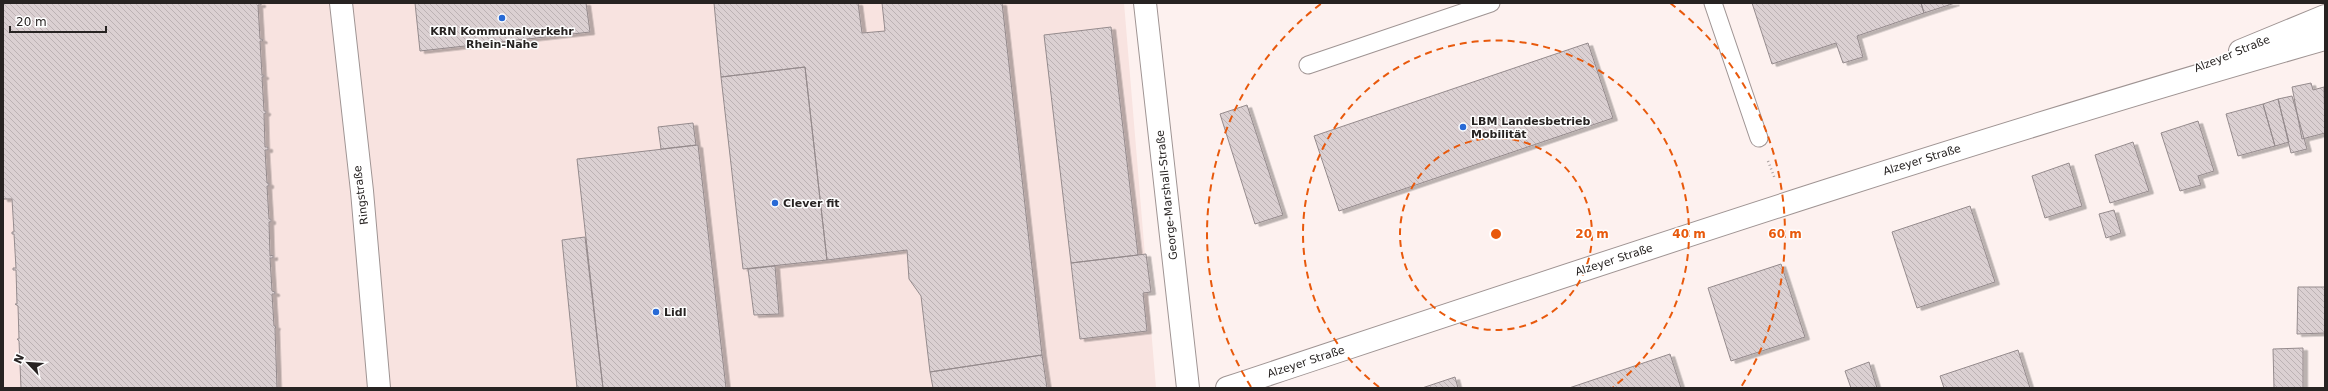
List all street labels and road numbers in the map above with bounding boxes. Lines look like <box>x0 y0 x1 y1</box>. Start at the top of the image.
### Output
street label: Alzeyer Straße <box>2192 33 2272 75</box>
street label: George-Marshall-Straße <box>1154 129 1180 261</box>
street label: Alzeyer Straße <box>1882 142 1963 178</box>
street label: Ringstraße <box>351 164 371 225</box>
street label: Alzeyer Straße <box>1574 241 1655 279</box>
street label: Alzeyer Straße <box>1266 343 1347 381</box>

